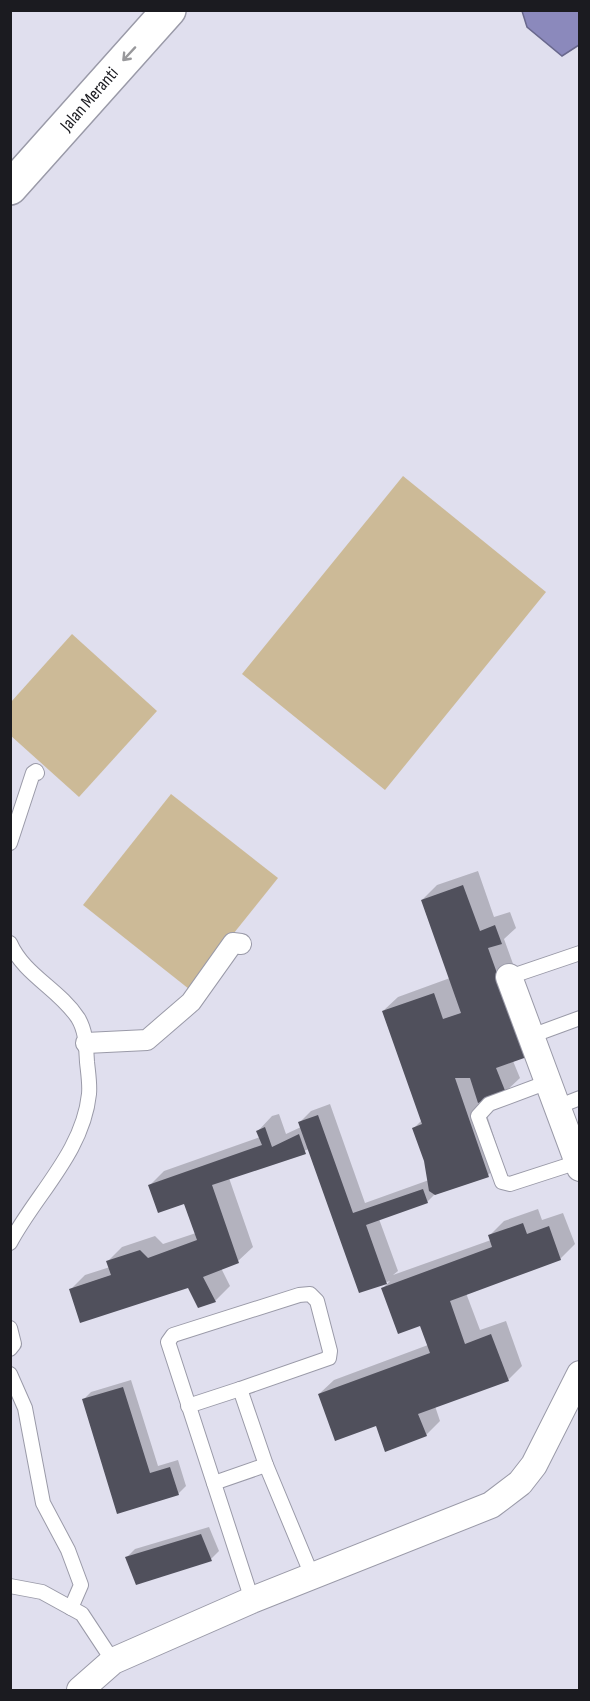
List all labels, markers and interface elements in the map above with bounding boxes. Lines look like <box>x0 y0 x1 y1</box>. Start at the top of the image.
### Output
one-way arrow <box>122 46 137 61</box>
street label: Jalan Meranti <box>55 63 123 136</box>

